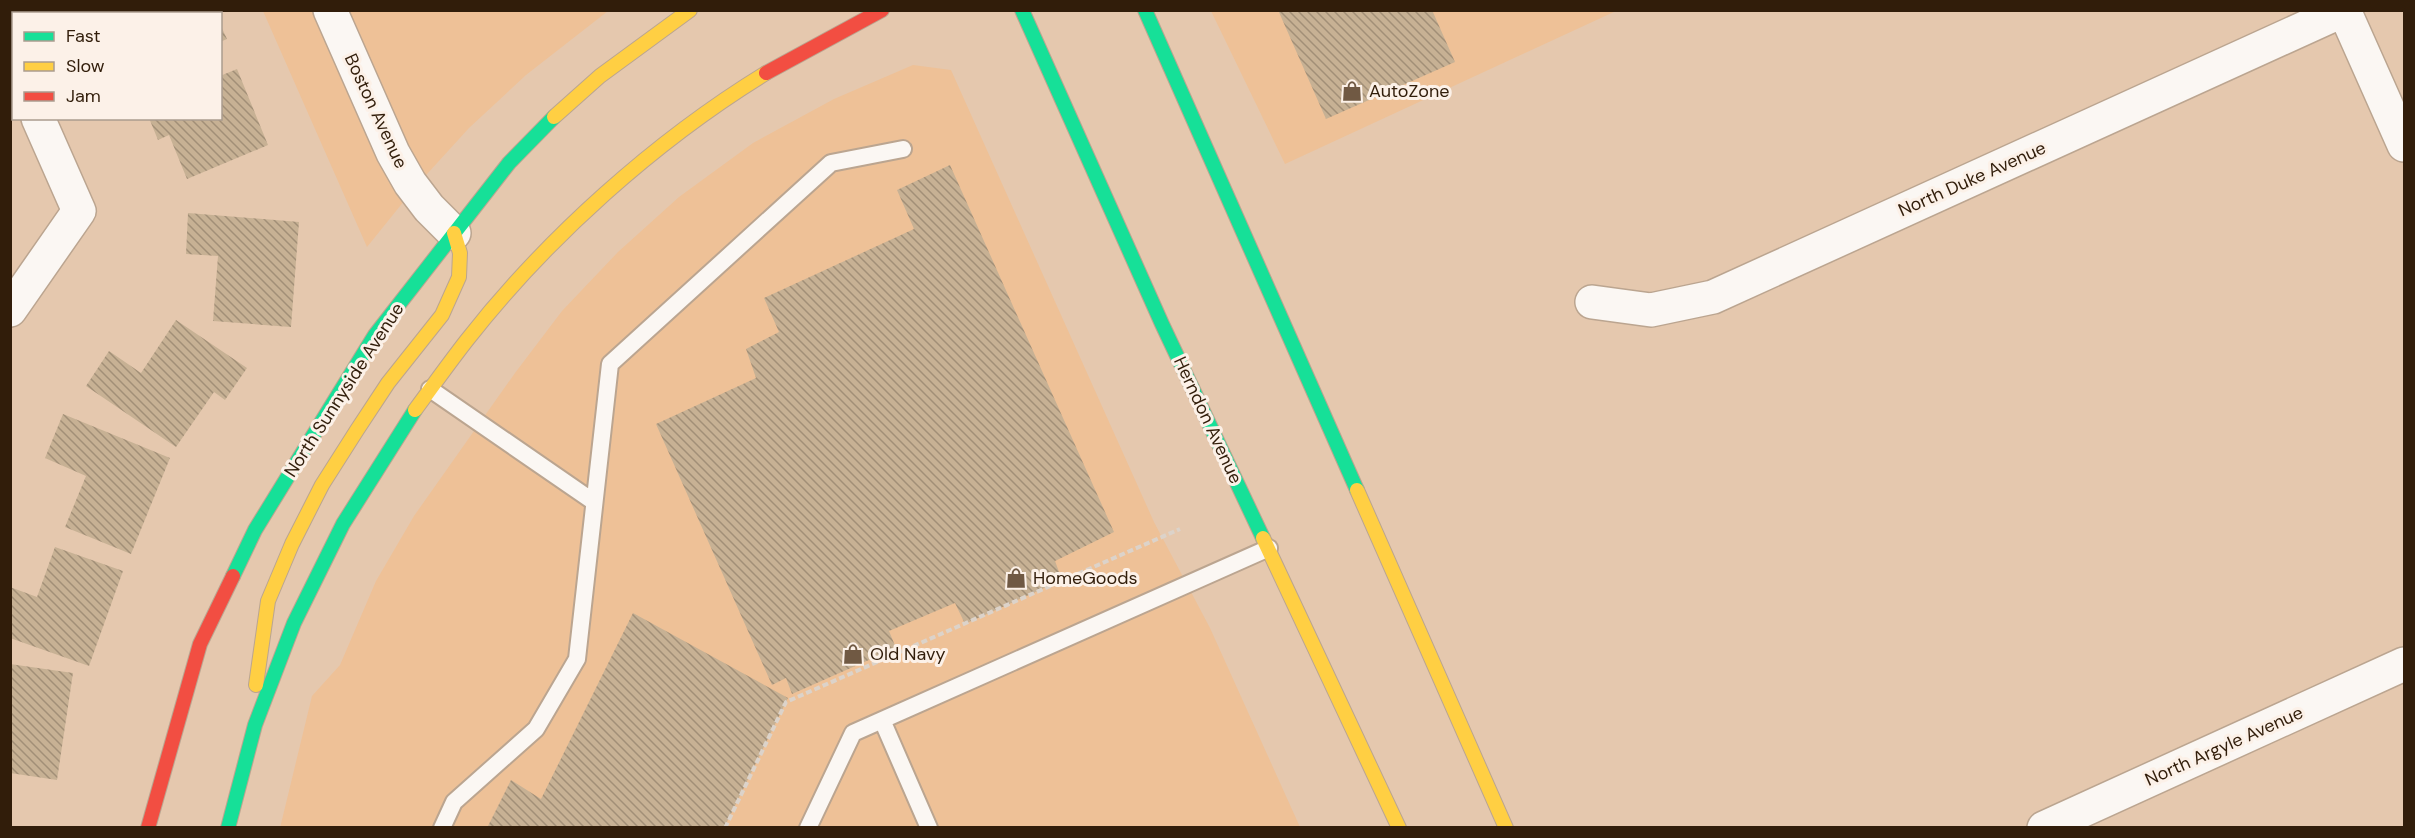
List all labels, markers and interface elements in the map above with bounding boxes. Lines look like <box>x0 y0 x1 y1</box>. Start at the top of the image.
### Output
legend <box>12 12 222 120</box>
text: Fast <box>66 24 101 48</box>
street label: Boston Avenue <box>339 50 413 172</box>
text: Slow <box>66 54 105 78</box>
shop icon: AutoZone <box>1340 79 1364 103</box>
place label: AutoZone <box>1369 79 1450 103</box>
text: Jam <box>66 84 101 108</box>
street label: North Duke Avenue <box>1894 136 2050 222</box>
street label: North Sunnyside Avenue <box>279 298 409 482</box>
street label: Herndon Avenue <box>1168 353 1248 487</box>
shop icon: HomeGoods <box>1004 566 1028 590</box>
place label: HomeGoods <box>1033 566 1138 590</box>
shop icon: Old Navy <box>841 642 865 666</box>
place label: Old Navy <box>870 642 945 666</box>
street label: North Argyle Avenue <box>2141 700 2307 792</box>

